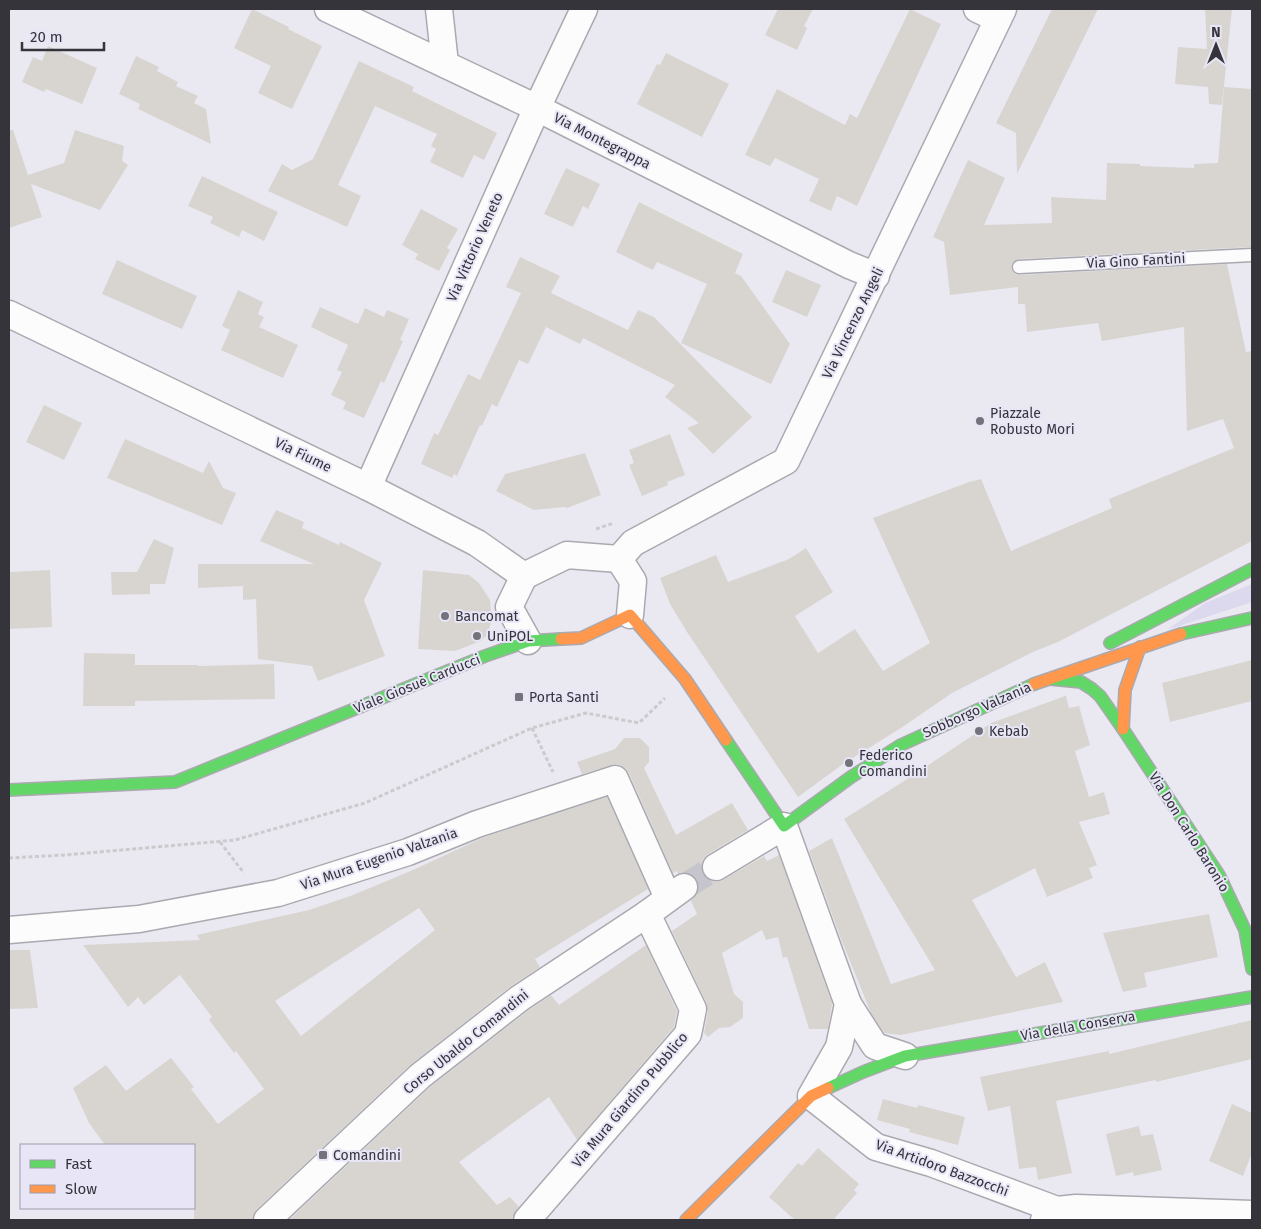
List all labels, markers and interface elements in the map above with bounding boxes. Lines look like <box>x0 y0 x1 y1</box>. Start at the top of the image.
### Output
scale bar <box>22 20 105 52</box>
north arrow <box>1191 20 1241 70</box>
text: N <box>1211 24 1221 41</box>
text: 20 m <box>30 28 63 46</box>
street label: Via Montegrappa <box>551 109 653 173</box>
street label: Via Vittorio Veneto <box>443 190 507 304</box>
street label: Via Gino Fantini <box>1086 250 1186 272</box>
street label: Via Vincenzo Angeli <box>819 264 887 382</box>
place label: Piazzale Robusto Mori <box>990 405 1075 438</box>
marker: Piazzale Robusto Mori <box>974 415 986 427</box>
street label: Via Fiume <box>272 434 334 476</box>
place label: Bancomat <box>455 608 520 625</box>
marker: Bancomat <box>439 610 451 622</box>
place label: UniPOL <box>487 628 533 645</box>
marker: UniPOL <box>471 630 483 642</box>
street label: Viale Giosuè Carducci <box>351 651 483 717</box>
street label: Sobborgo Valzania <box>920 678 1034 742</box>
place label: Porta Santi <box>529 689 599 706</box>
marker: Porta Santi <box>513 691 525 703</box>
place label: Kebab <box>989 723 1029 740</box>
marker: Kebab <box>973 725 985 737</box>
place label: Federico Comandini <box>859 747 927 780</box>
marker: Federico Comandini <box>843 757 855 769</box>
street label: Via Don Carlo Baronio <box>1145 769 1233 895</box>
street label: Via Mura Eugenio Valzania <box>298 824 460 894</box>
street label: Corso Ubaldo Comandini <box>400 986 532 1098</box>
street label: Via della Conserva <box>1019 1008 1137 1044</box>
street label: Via Mura Giardino Pubblico <box>568 1029 692 1171</box>
street label: Via Artidoro Bazzocchi <box>873 1136 1011 1200</box>
legend <box>20 1144 195 1209</box>
place label: Comandini <box>333 1147 401 1164</box>
marker: Comandini <box>317 1149 329 1161</box>
text: Fast <box>65 1155 92 1173</box>
text: Slow <box>65 1180 97 1198</box>

